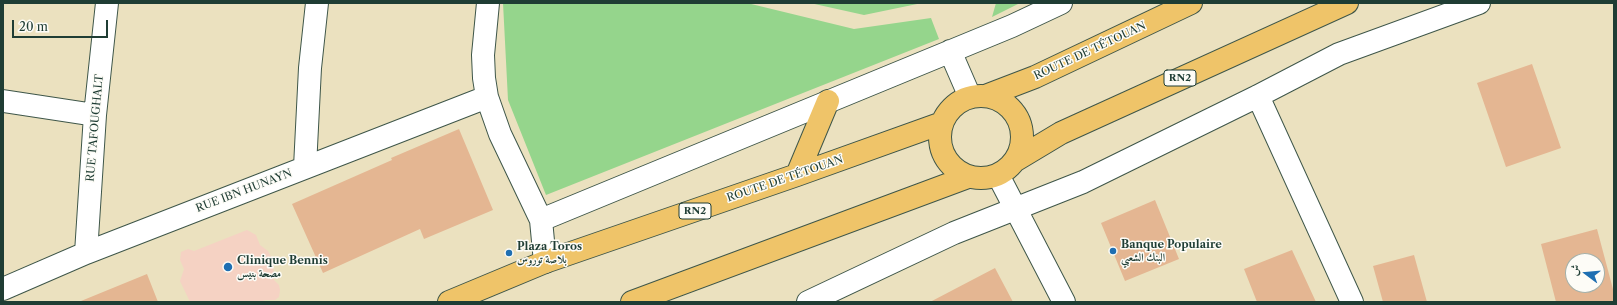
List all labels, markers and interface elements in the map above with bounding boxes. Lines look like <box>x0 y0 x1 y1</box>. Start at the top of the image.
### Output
scale bar <box>14 12 110 38</box>
text: 20 m <box>19 19 48 34</box>
street label: ROUTE DE TÉTOUAN <box>1032 19 1148 83</box>
road number: RN2 <box>1164 70 1196 86</box>
street label: RUE TAFOUGHALT <box>84 74 106 182</box>
street label: ROUTE DE TÉTOUAN <box>725 153 845 205</box>
street label: RUE IBN HUNAYN <box>194 167 294 215</box>
road number: RN2 <box>679 203 711 219</box>
place label: Banque Populaire البنك الشعبي <box>1121 238 1222 264</box>
place label: Plaza Toros بلاصة توروس <box>517 240 582 266</box>
marker: Banque Populaire البنك الشعبي <box>1108 246 1118 256</box>
marker: Plaza Toros بلاصة توروس <box>504 248 514 258</box>
north arrow <box>1565 253 1605 293</box>
place label: Clinique Bennis مصحة بنيس <box>237 254 328 280</box>
marker: Clinique Bennis مصحة بنيس <box>222 261 234 273</box>
text: ش <box>1566 263 1583 277</box>

